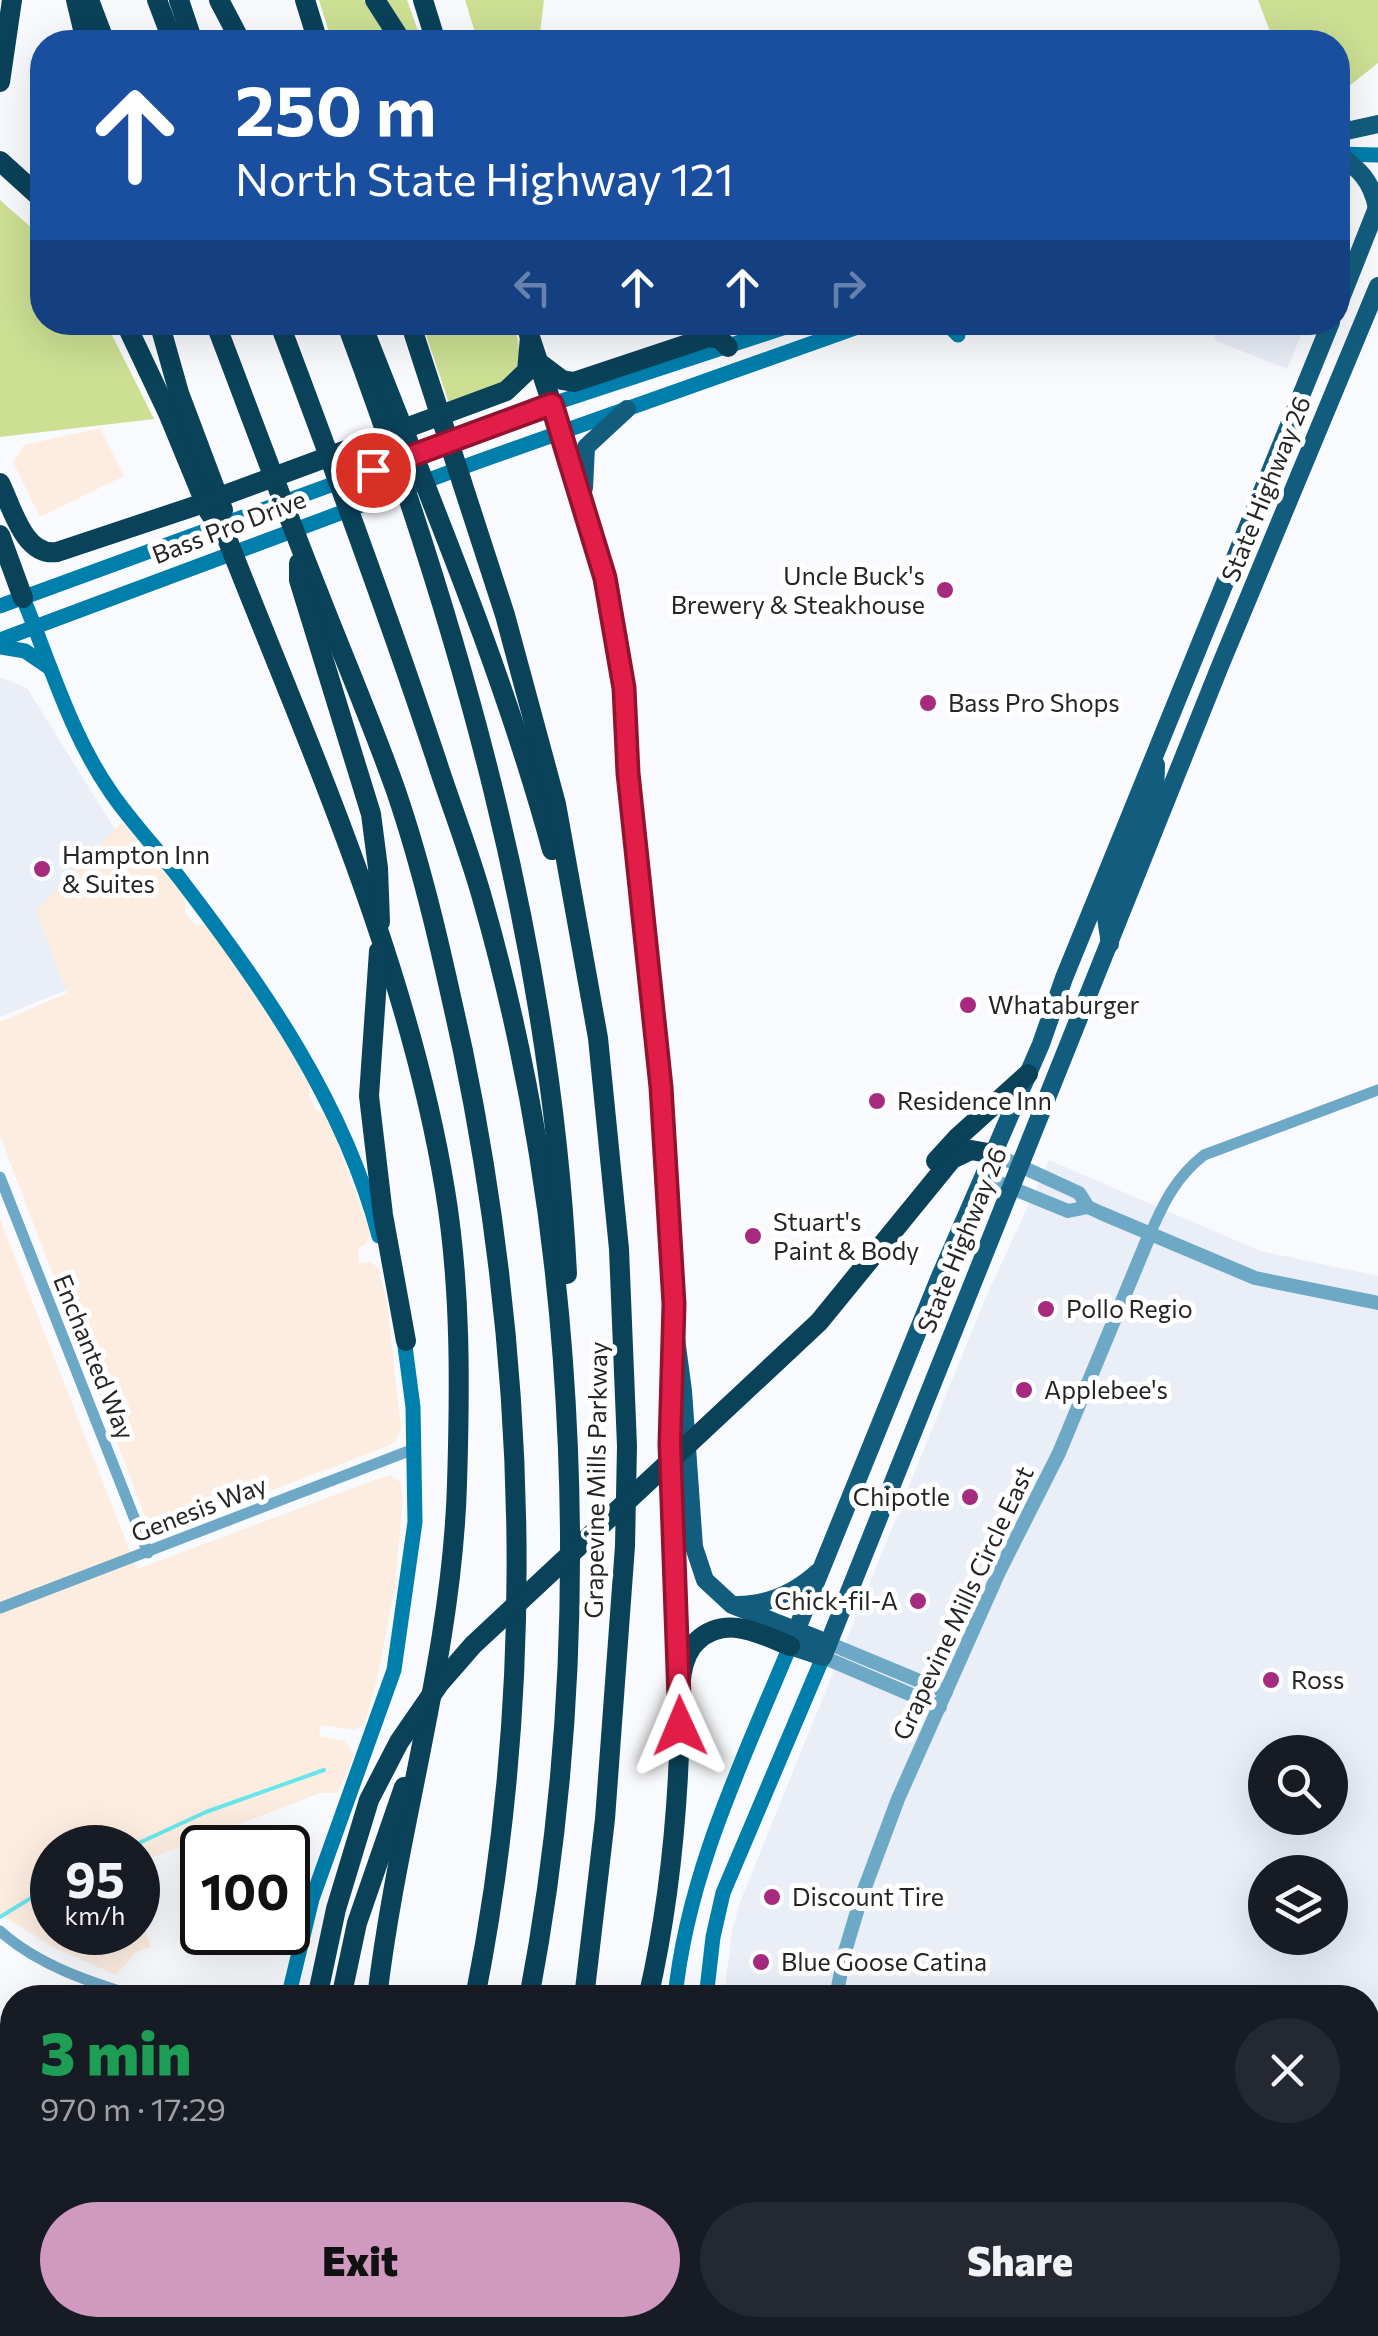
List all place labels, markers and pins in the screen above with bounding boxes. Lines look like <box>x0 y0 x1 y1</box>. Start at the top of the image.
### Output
pin <box>331 428 416 513</box>
place label: Uncle Buck's Brewery & Steakhouse <box>671 560 925 619</box>
marker: Uncle Buck's Brewery & Steakhouse <box>934 579 956 601</box>
place label: Bass Pro Shops <box>948 687 1120 717</box>
marker: Bass Pro Shops <box>917 692 939 714</box>
place label: Hampton Inn & Suites <box>62 839 210 898</box>
marker: Hampton Inn & Suites <box>31 858 53 880</box>
place label: Whataburger <box>988 989 1139 1019</box>
marker: Whataburger <box>957 994 979 1016</box>
place label: Residence Inn <box>897 1085 1052 1115</box>
marker: Residence Inn <box>866 1090 888 1112</box>
place label: Stuart's Paint & Body <box>773 1206 919 1265</box>
marker: Stuart's Paint & Body <box>742 1225 764 1247</box>
place label: Pollo Regio <box>1066 1293 1193 1323</box>
marker: Pollo Regio <box>1035 1298 1057 1320</box>
place label: Applebee's <box>1044 1374 1168 1404</box>
marker: Applebee's <box>1013 1379 1035 1401</box>
place label: Chipotle <box>853 1481 950 1511</box>
marker: Chipotle <box>959 1486 981 1508</box>
place label: Chick-fil-A <box>774 1585 898 1615</box>
marker: Chick-fil-A <box>907 1590 929 1612</box>
place label: Ross <box>1291 1664 1344 1694</box>
marker: Ross <box>1260 1669 1282 1691</box>
place label: Discount Tire <box>792 1881 944 1911</box>
marker: Discount Tire <box>761 1886 783 1908</box>
place label: Blue Goose Catina <box>781 1946 987 1976</box>
marker: Blue Goose Catina <box>750 1951 772 1973</box>

